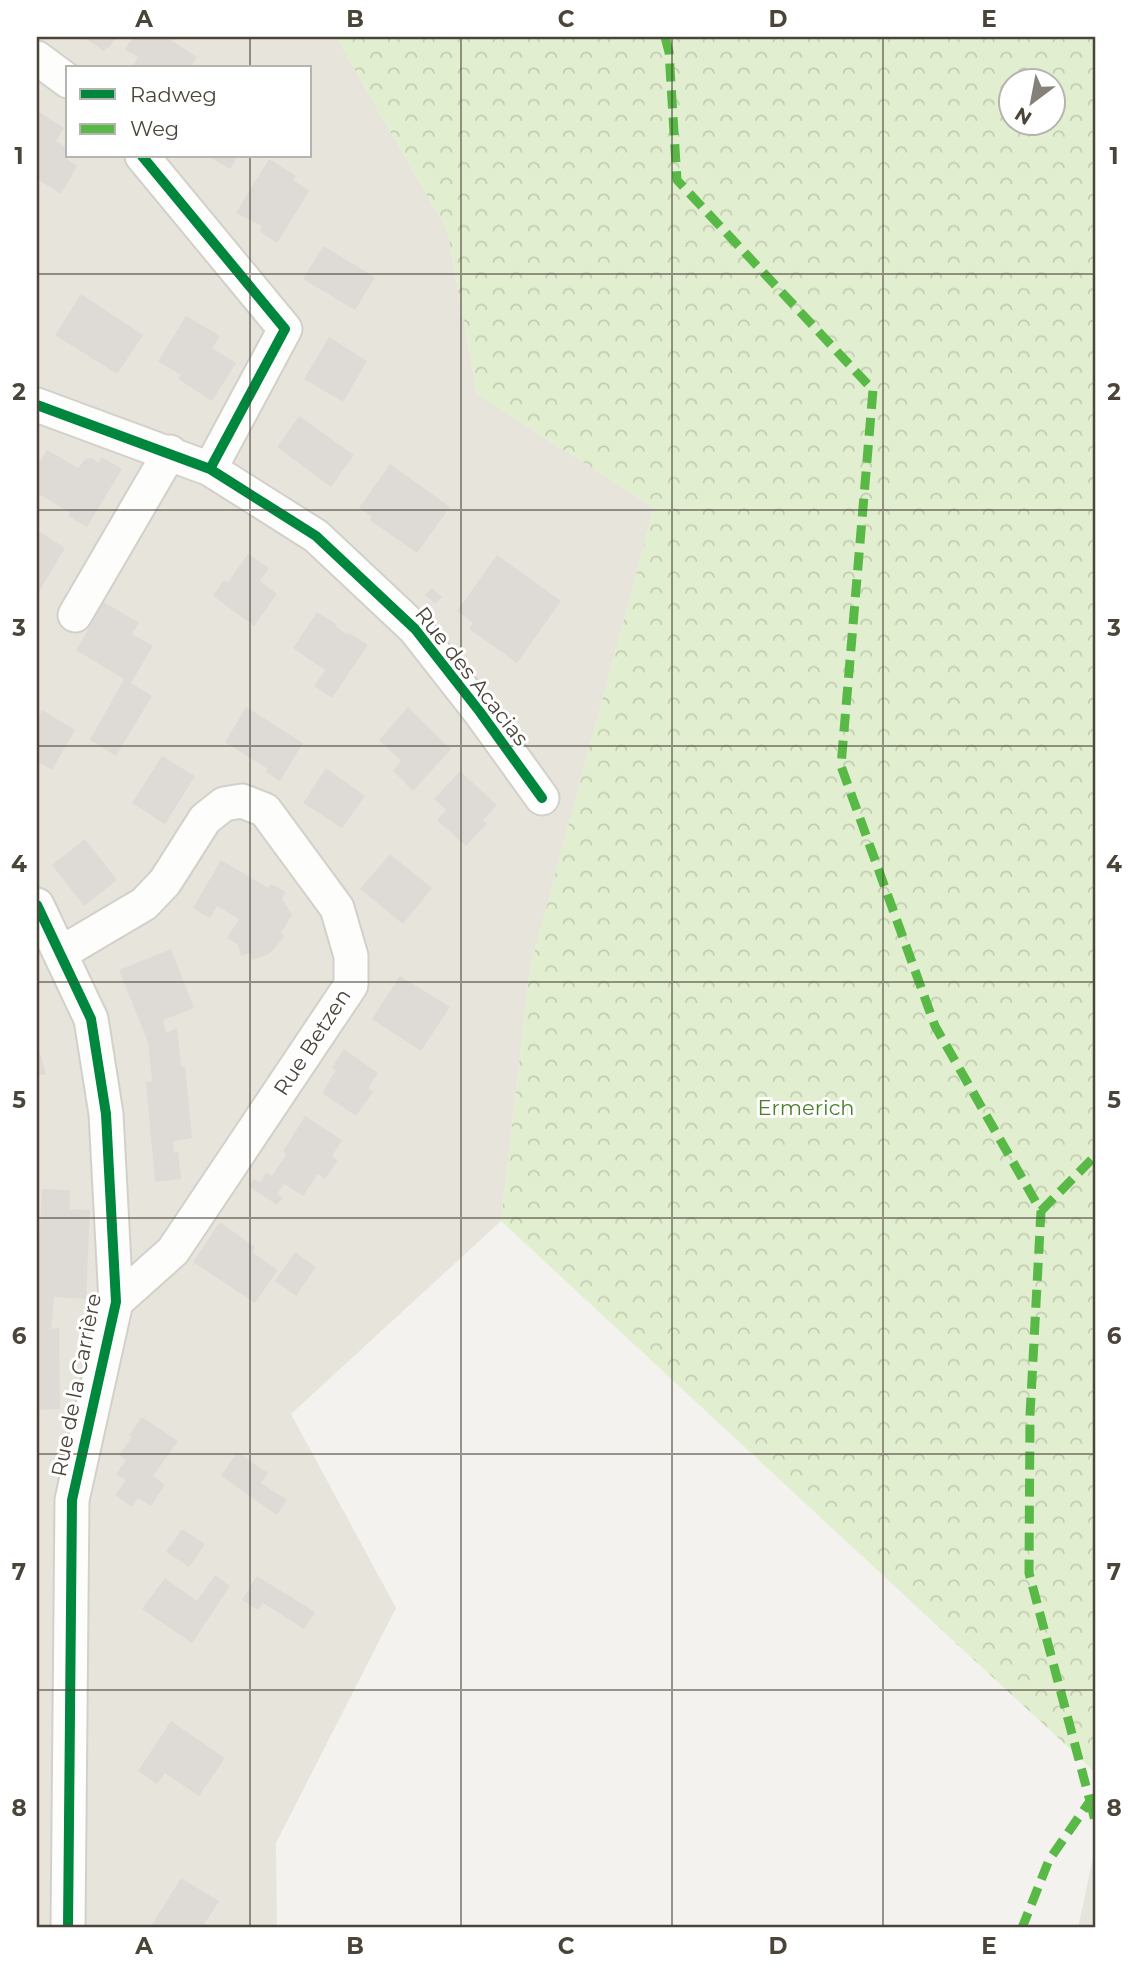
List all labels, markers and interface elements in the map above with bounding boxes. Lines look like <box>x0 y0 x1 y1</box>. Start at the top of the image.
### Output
text: A <box>134 5 153 33</box>
text: B <box>346 5 364 33</box>
text: C <box>558 5 575 33</box>
text: D <box>769 5 788 33</box>
text: E <box>981 5 997 33</box>
legend <box>66 66 312 158</box>
north arrow <box>996 66 1066 136</box>
text: Radweg <box>130 82 217 107</box>
text: N <box>1011 102 1036 130</box>
text: Weg <box>130 116 179 141</box>
text: 1 <box>14 142 24 170</box>
text: 1 <box>1109 142 1119 170</box>
text: 2 <box>12 378 26 406</box>
text: 2 <box>1107 378 1121 406</box>
street label: Rue des Acacias <box>410 602 534 750</box>
text: 3 <box>11 614 26 642</box>
text: 3 <box>1106 614 1121 642</box>
text: 4 <box>11 850 27 878</box>
text: 4 <box>1106 850 1122 878</box>
street label: Rue Betzen <box>268 984 356 1100</box>
text: 5 <box>12 1086 26 1114</box>
text: 5 <box>1107 1086 1121 1114</box>
park label: Ermerich <box>757 1095 855 1120</box>
street label: Rue de la Carrière <box>46 1291 106 1479</box>
text: 6 <box>12 1322 27 1350</box>
text: 6 <box>1107 1322 1122 1350</box>
text: 7 <box>12 1558 26 1586</box>
text: 7 <box>1107 1558 1121 1586</box>
text: 8 <box>11 1794 27 1822</box>
text: 8 <box>1106 1794 1122 1822</box>
text: A <box>134 1932 153 1960</box>
text: B <box>346 1932 364 1960</box>
text: C <box>558 1932 575 1960</box>
text: D <box>769 1932 788 1960</box>
text: E <box>981 1932 997 1960</box>

